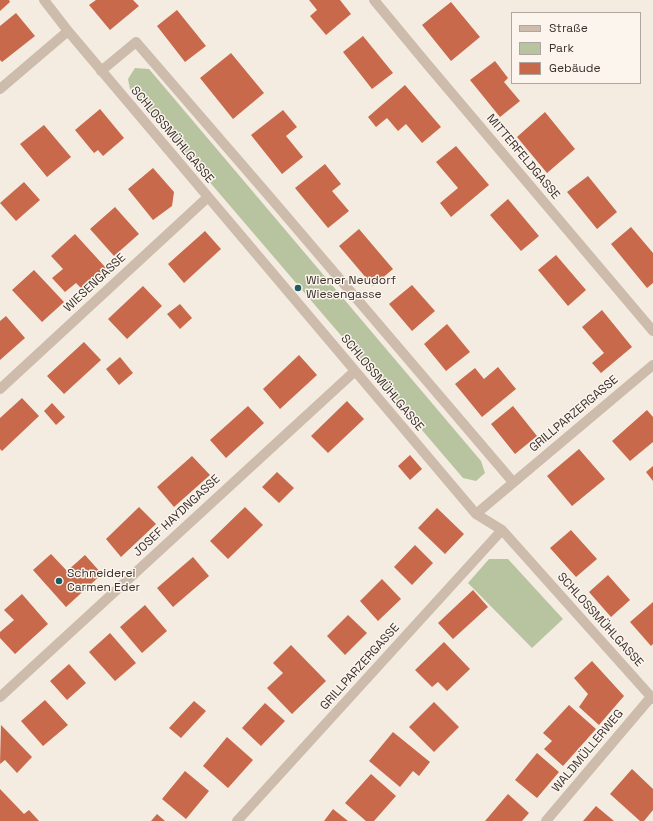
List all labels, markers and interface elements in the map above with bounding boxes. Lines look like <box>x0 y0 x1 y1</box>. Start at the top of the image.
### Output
legend <box>511 12 641 84</box>
text: Straße <box>549 20 588 36</box>
text: Park <box>549 40 574 56</box>
text: Gebäude <box>549 60 601 76</box>
street label: SCHLOSSMÜHLGASSE <box>127 84 217 186</box>
street label: MITTERFELDGASSE <box>483 112 563 202</box>
street label: WIESENGASSE <box>61 251 129 315</box>
place label: Wiener Neudorf Wiesengasse <box>306 274 396 302</box>
marker: Wiener Neudorf Wiesengasse <box>293 283 303 293</box>
street label: SCHLOSSMÜHLGASSE <box>337 332 427 434</box>
street label: GRILLPARZERGASSE <box>527 373 621 455</box>
street label: JOSEF HAYDNGASSE <box>131 472 223 560</box>
place label: Schneiderei Carmen Eder <box>67 567 140 595</box>
street label: SCHLOSSMÜHLGASSE <box>554 570 646 670</box>
marker: Schneiderei Carmen Eder <box>54 576 64 586</box>
street label: GRILLPARZERGASSE <box>317 621 403 713</box>
street label: WALDMÜLLERWEG <box>549 707 627 795</box>

